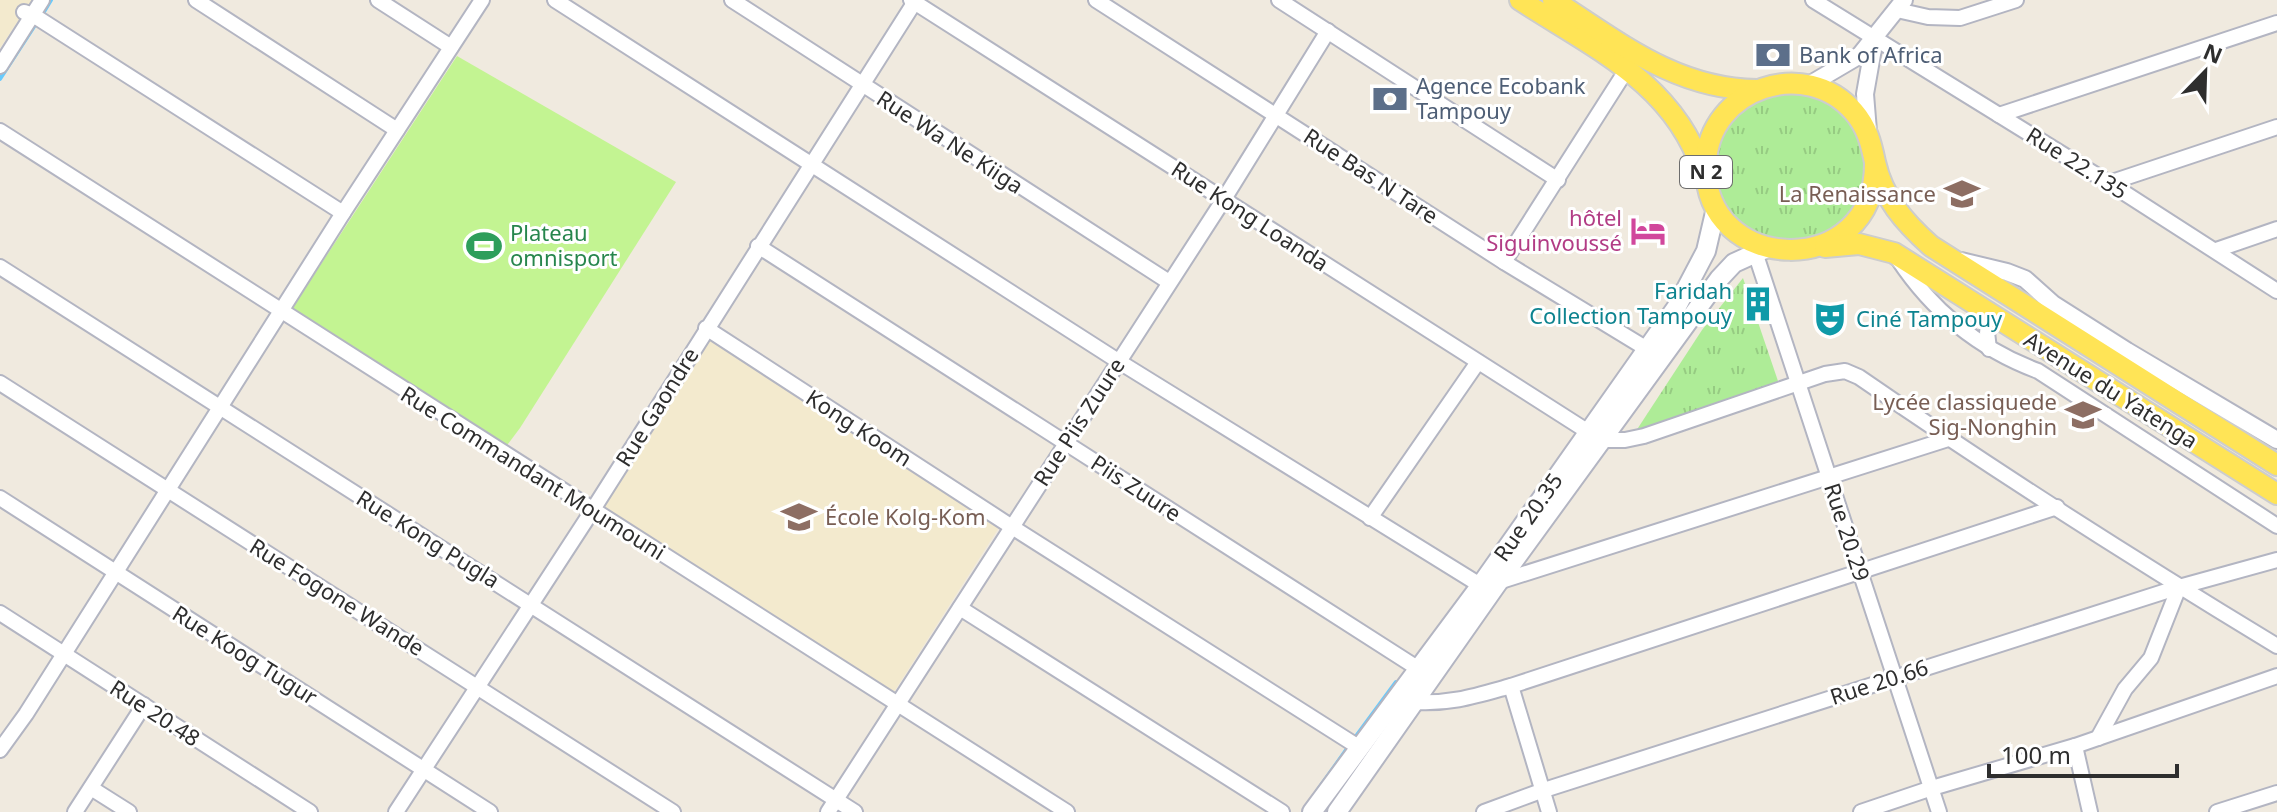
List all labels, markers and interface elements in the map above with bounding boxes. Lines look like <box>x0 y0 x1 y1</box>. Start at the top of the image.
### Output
north arrow <box>2165 32 2245 112</box>
text: N <box>2199 35 2227 70</box>
bank icon: Bank of Africa <box>1754 36 1792 74</box>
place label: Bank of Africa <box>1799 39 1943 69</box>
place label: Agence Ecobank Tampouy <box>1416 70 1586 125</box>
bank icon: Agence Ecobank Tampouy <box>1371 80 1409 118</box>
street label: Rue Wa Ne Kiiga <box>871 83 1030 200</box>
street label: Rue 22.135 <box>2021 119 2134 205</box>
street label: Rue Bas N Tare <box>1299 120 1445 230</box>
street label: Rue Kong Loanda <box>1166 153 1335 277</box>
road number: N 2 <box>1680 156 1732 188</box>
school or university icon: La Renaissance <box>1943 175 1981 213</box>
place label: La Renaissance <box>1779 178 1936 208</box>
place label: hôtel Siguinvoussé <box>1486 202 1622 257</box>
hotel icon: hôtel Siguinvoussé <box>1629 212 1667 250</box>
place label: Plateau omnisport <box>510 217 618 272</box>
sports icon: Plateau omnisport <box>465 227 503 265</box>
place label: Faridah Collection Tampouy <box>1529 275 1733 330</box>
building icon: Faridah Collection Tampouy <box>1739 285 1777 323</box>
theatre icon: Ciné Tampouy <box>1811 300 1849 338</box>
place label: Ciné Tampouy <box>1856 303 2003 333</box>
street label: Avenue du Yatenga <box>2019 324 2204 455</box>
street label: Rue Gaondre <box>608 341 705 472</box>
street label: Rue Piis Zuure <box>1026 352 1131 491</box>
street label: Rue Commandant Moumouni <box>396 378 671 566</box>
street label: Kong Koom <box>801 382 918 473</box>
place label: Lycée classiquede Sig-Nonghin <box>1872 386 2057 441</box>
school or university icon: Lycée classiquede Sig-Nonghin <box>2064 396 2102 434</box>
street label: Piis Zuure <box>1086 447 1187 527</box>
street label: Rue 20.35 <box>1486 466 1569 567</box>
street label: Rue 20.29 <box>1818 479 1878 585</box>
street label: Rue Kong Pugla <box>351 482 506 594</box>
school or university icon: École Kolg-Kom <box>780 498 818 536</box>
place label: École Kolg-Kom <box>825 501 986 531</box>
street label: Rue Fogone Wande <box>245 530 431 662</box>
street label: Rue Koog Tugur <box>167 597 324 711</box>
street label: Rue 20.66 <box>1826 651 1932 711</box>
street label: Rue 20.48 <box>105 672 206 752</box>
scale bar <box>1989 728 2177 778</box>
text: 100 m <box>2001 738 2071 771</box>

